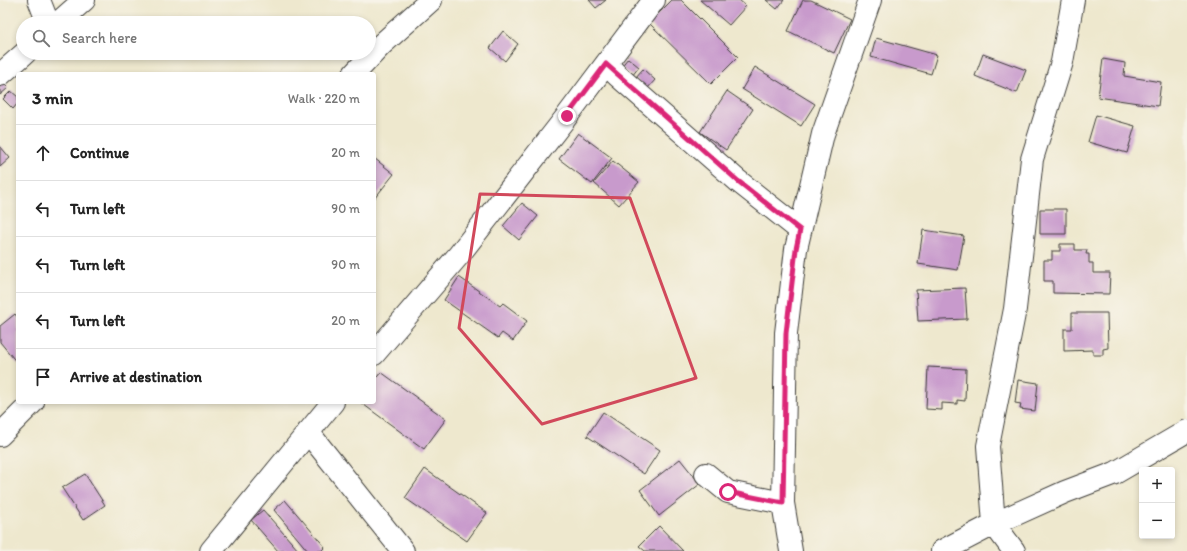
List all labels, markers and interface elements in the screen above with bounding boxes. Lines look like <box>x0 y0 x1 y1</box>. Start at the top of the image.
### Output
search box <box>16 16 376 60</box>
icon: search <box>30 27 52 49</box>
text: Search here <box>62 29 137 47</box>
text: 3 min <box>32 88 73 108</box>
text: Walk · 220 m <box>288 91 360 106</box>
route end <box>558 107 576 125</box>
icon: ahead <box>32 142 54 164</box>
text: Continue <box>70 144 129 162</box>
text: 20 m <box>331 145 360 160</box>
icon: left <box>32 198 54 220</box>
text: Turn left <box>70 200 125 218</box>
text: 90 m <box>331 201 360 216</box>
icon: left <box>32 254 54 276</box>
text: Turn left <box>70 256 125 274</box>
text: 90 m <box>331 257 360 272</box>
icon: left <box>32 310 54 332</box>
text: Turn left <box>70 312 125 330</box>
text: 20 m <box>331 313 360 328</box>
icon: arrive <box>32 366 54 388</box>
text: Arrive at destination <box>70 368 202 386</box>
map controls <box>1139 467 1175 539</box>
button: + <box>1139 467 1175 503</box>
route start <box>719 483 737 501</box>
button: − <box>1139 503 1175 539</box>

